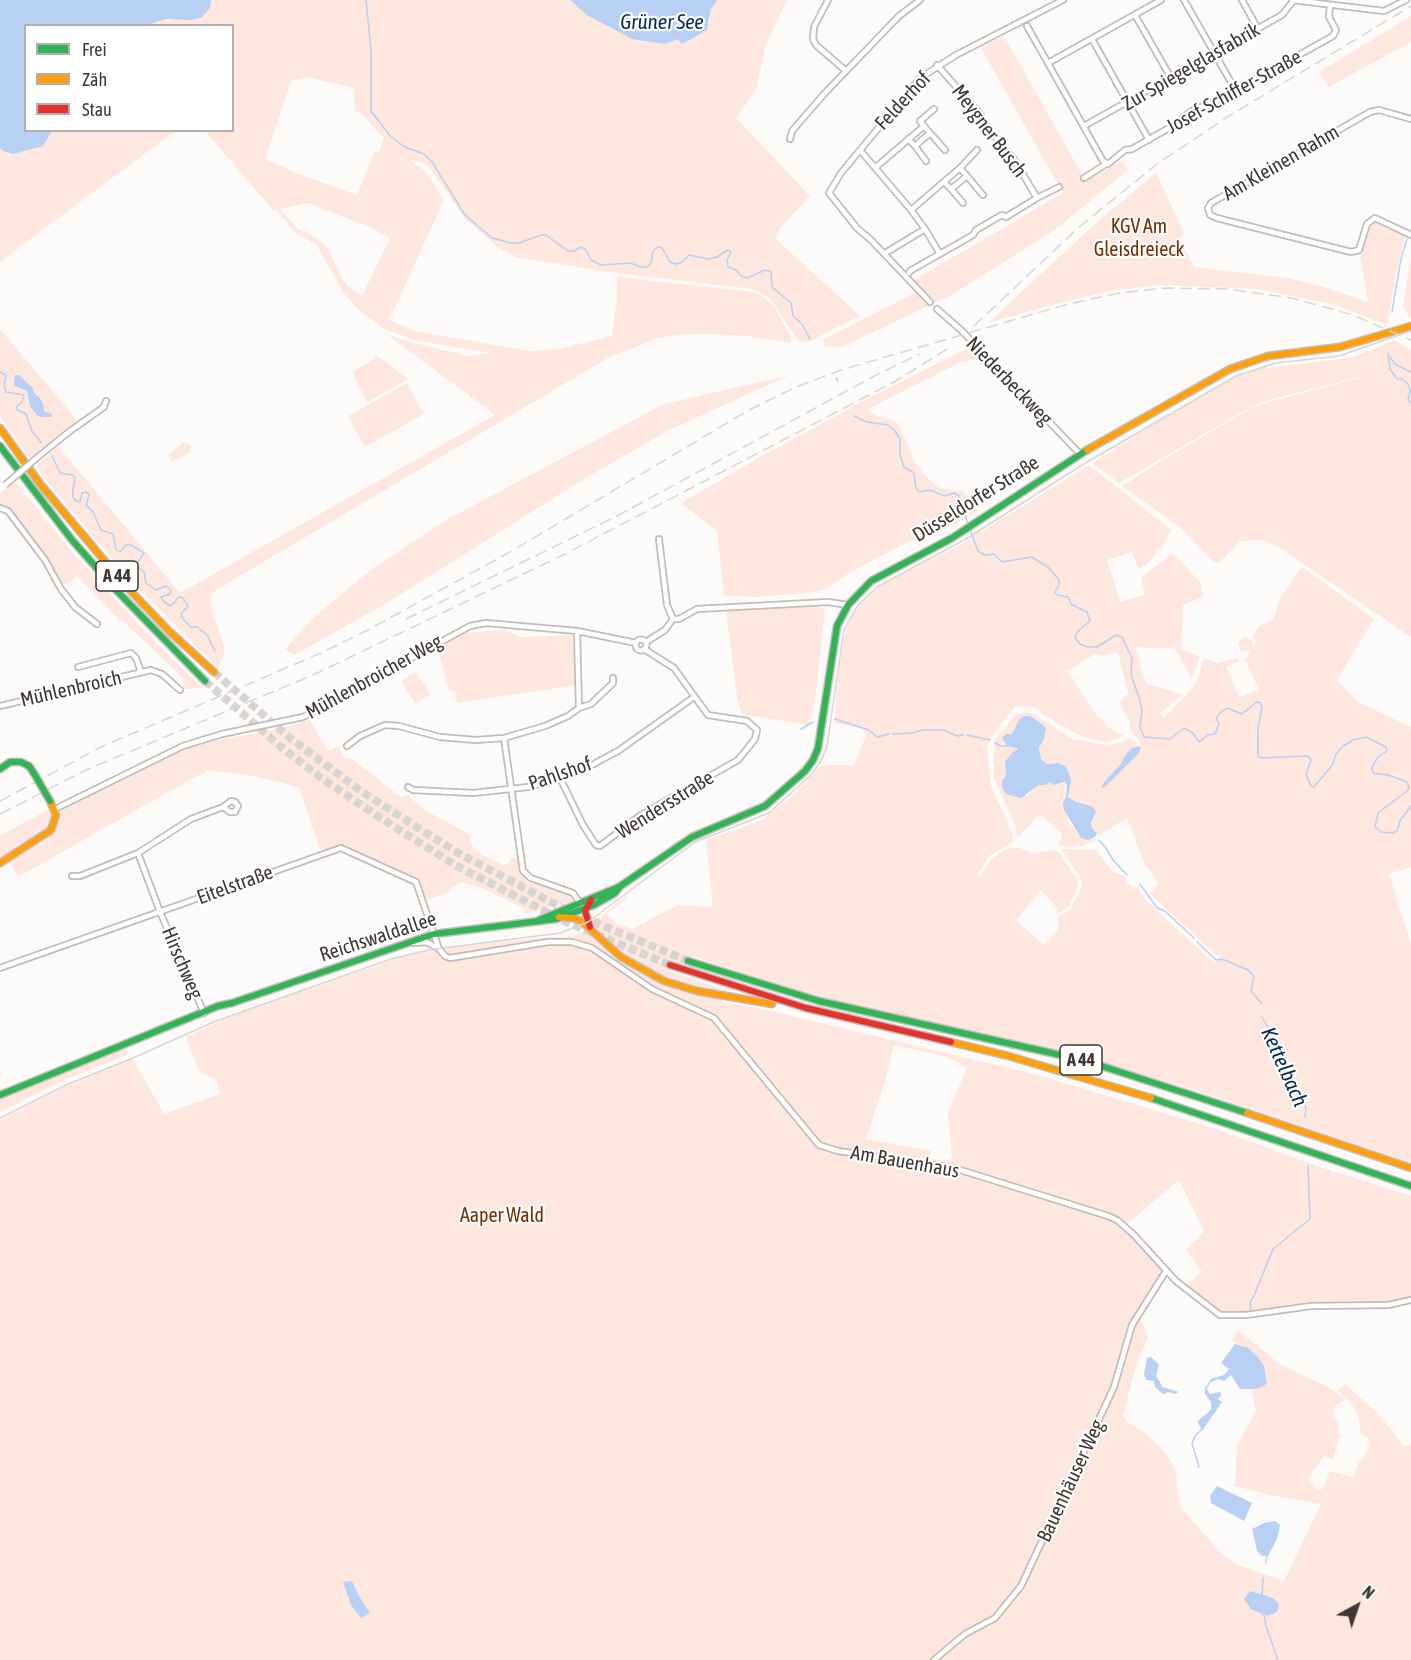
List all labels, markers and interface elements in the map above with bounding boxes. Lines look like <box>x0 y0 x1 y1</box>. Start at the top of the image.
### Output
water label: Grüner See <box>620 9 704 35</box>
street label: Zur Spiegelglasfabrik <box>1118 18 1264 116</box>
legend <box>24 24 234 132</box>
text: Frei <box>82 39 107 60</box>
street label: Josef-Schiffer-Straße <box>1162 45 1306 139</box>
street label: Felderhof <box>870 67 936 135</box>
text: Zäh <box>82 69 107 90</box>
street label: Meygner Busch <box>946 80 1032 182</box>
text: Stau <box>82 99 112 120</box>
street label: Am Kleinen Rahm <box>1219 120 1343 206</box>
park label: KGV Am Gleisdreieck <box>1094 215 1184 262</box>
street label: Niederbeckweg <box>961 332 1057 430</box>
street label: Düsseldorfer Straße <box>908 451 1044 547</box>
road number: A 44 <box>96 561 138 591</box>
street label: Mühlenbroicher Weg <box>302 630 446 724</box>
street label: Mühlenbroich <box>18 666 124 712</box>
street label: Pahlshof <box>525 752 595 796</box>
street label: Wendersstraße <box>612 766 718 844</box>
street label: Eitelstraße <box>194 860 276 910</box>
street label: Reichswaldallee <box>317 907 439 967</box>
street label: Hirschweg <box>156 923 208 1003</box>
water label: Kettelbach <box>1255 1023 1313 1111</box>
road number: A 44 <box>1060 1045 1102 1075</box>
street label: Am Bauenhaus <box>849 1141 961 1183</box>
park label: Aaper Wald <box>460 1204 544 1228</box>
street label: Bauenhäuser Weg <box>1032 1416 1110 1546</box>
north arrow <box>1327 1576 1387 1636</box>
text: N <box>1359 1582 1378 1602</box>

